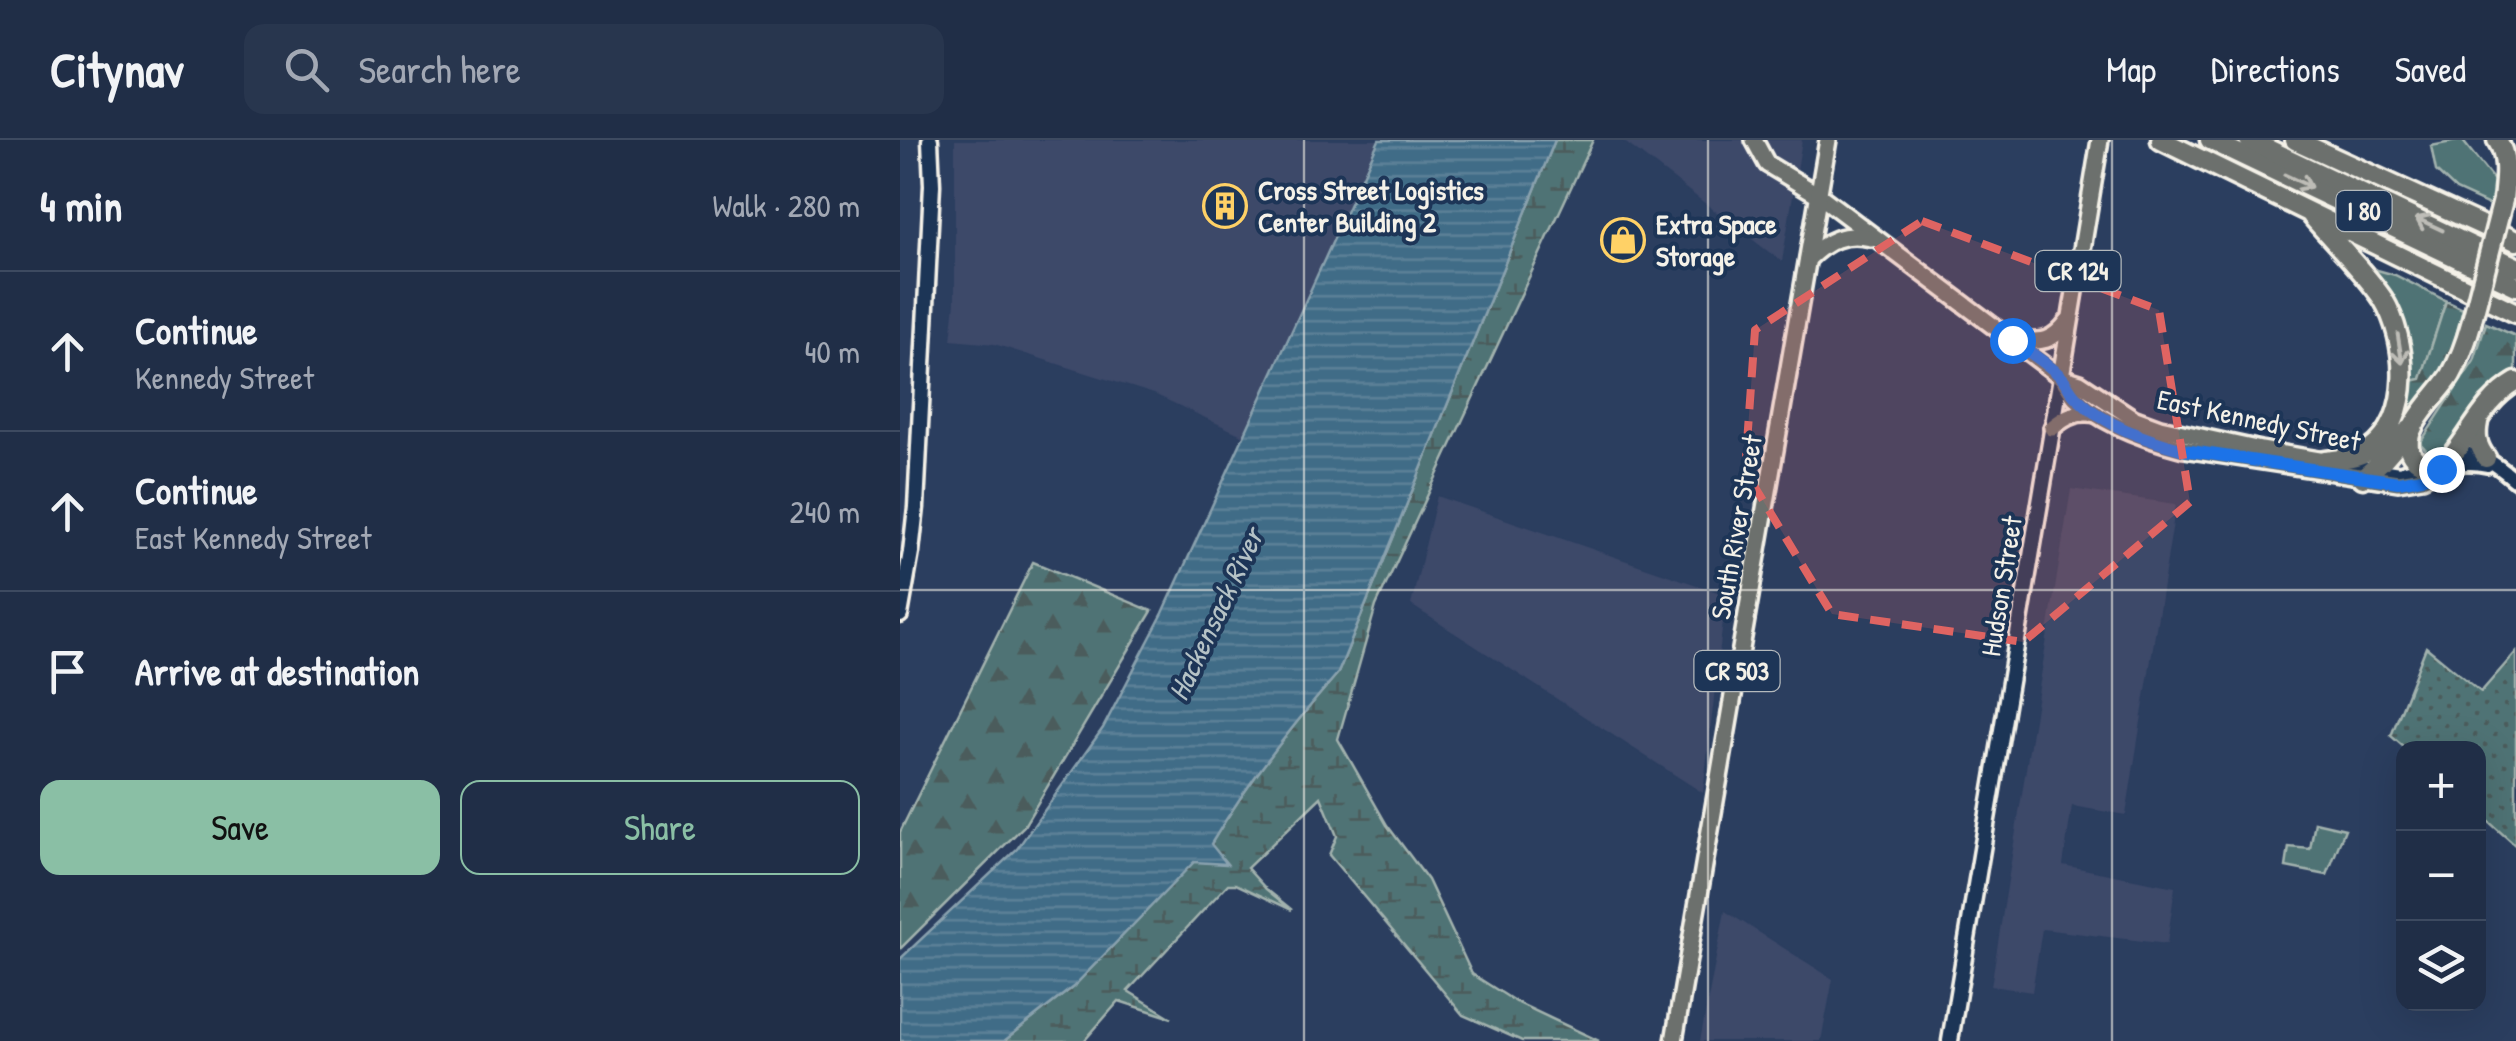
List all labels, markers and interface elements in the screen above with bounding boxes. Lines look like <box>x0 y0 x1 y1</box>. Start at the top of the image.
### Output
search box <box>244 24 944 114</box>
text: Citynav <box>50 37 184 102</box>
icon: search <box>279 42 334 97</box>
text: Search here <box>359 43 521 95</box>
text: Map <box>2106 46 2156 93</box>
text: Directions <box>2211 46 2340 93</box>
text: Saved <box>2395 46 2466 93</box>
place label: Cross Street Logistics Center Building 2 <box>1258 171 1484 242</box>
one-way arrow <box>2282 173 2313 191</box>
text: 4 min <box>40 177 122 234</box>
building icon: Cross Street Logistics Center Building 2 <box>1202 183 1248 229</box>
text: Walk · 280 m <box>713 184 860 227</box>
road number: I 80 <box>2336 191 2392 231</box>
place label: Extra Space Storage <box>1656 205 1777 276</box>
one-way arrow <box>2414 213 2444 232</box>
shop icon: Extra Space Storage <box>1600 217 1646 263</box>
road number: CR 124 <box>2036 251 2120 291</box>
text: Continue <box>135 304 257 356</box>
route start <box>1990 318 2036 364</box>
icon: ahead <box>40 324 95 379</box>
text: 40 m <box>805 330 860 373</box>
one-way arrow <box>2391 332 2409 364</box>
text: Kennedy Street <box>135 356 314 399</box>
street label: East Kennedy Street <box>2154 380 2364 460</box>
street label: South River Street <box>1701 431 1771 622</box>
route end <box>2419 447 2465 493</box>
text: Continue <box>135 464 257 516</box>
icon: ahead <box>40 484 95 539</box>
text: 240 m <box>790 490 860 533</box>
street label: Hudson Street <box>1971 513 2031 659</box>
text: East Kennedy Street <box>135 516 371 559</box>
water label: Hackensack River <box>1158 518 1274 707</box>
icon: arrive <box>40 644 95 699</box>
text: Arrive at destination <box>135 645 419 697</box>
road number: CR 503 <box>1694 651 1780 691</box>
map controls <box>2396 741 2486 1011</box>
button: + <box>2396 741 2486 831</box>
button: Save <box>40 780 440 875</box>
button: Share <box>460 780 860 875</box>
button: − <box>2396 831 2486 921</box>
button: layers <box>2396 921 2486 1011</box>

